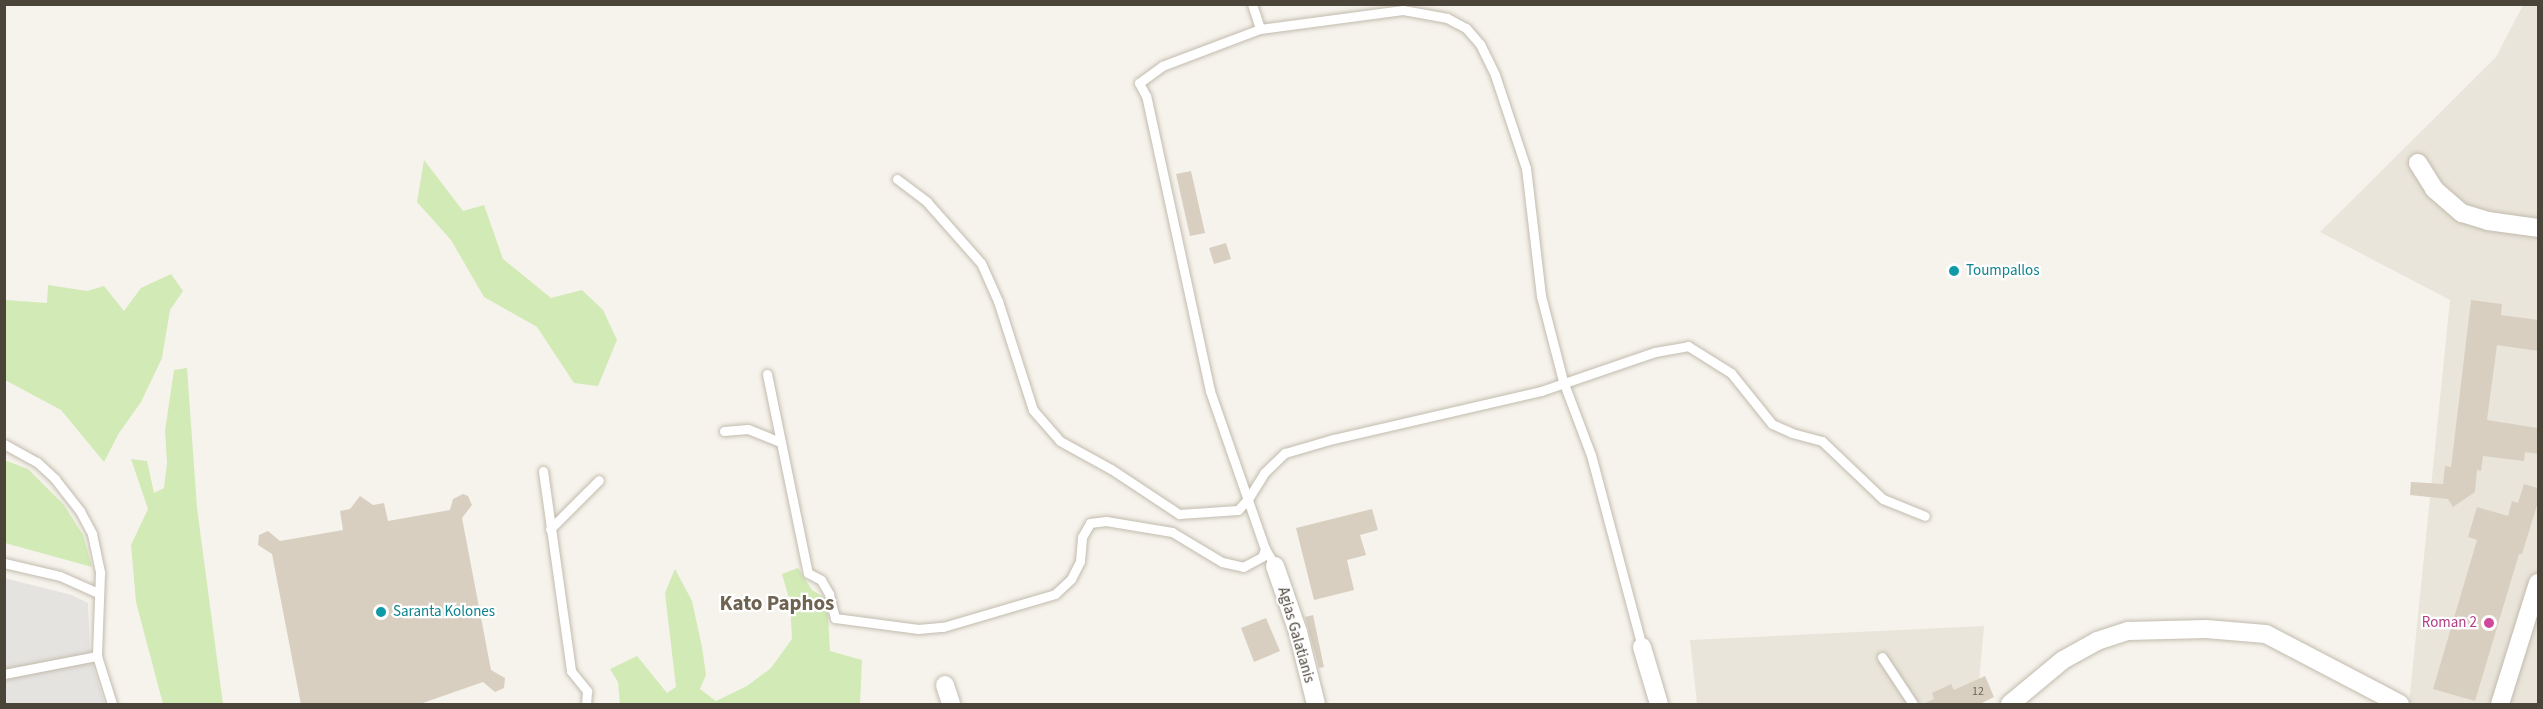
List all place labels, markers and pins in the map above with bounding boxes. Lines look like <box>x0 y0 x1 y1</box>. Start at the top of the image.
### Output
place label: Toumpallos <box>1966 262 2039 280</box>
marker: Toumpallos <box>1947 264 1961 278</box>
place label: Saranta Kolones <box>393 603 495 621</box>
marker: Saranta Kolones <box>374 605 388 619</box>
place label: Roman 2 <box>2422 614 2477 632</box>
marker: Roman 2 <box>2482 616 2496 630</box>

